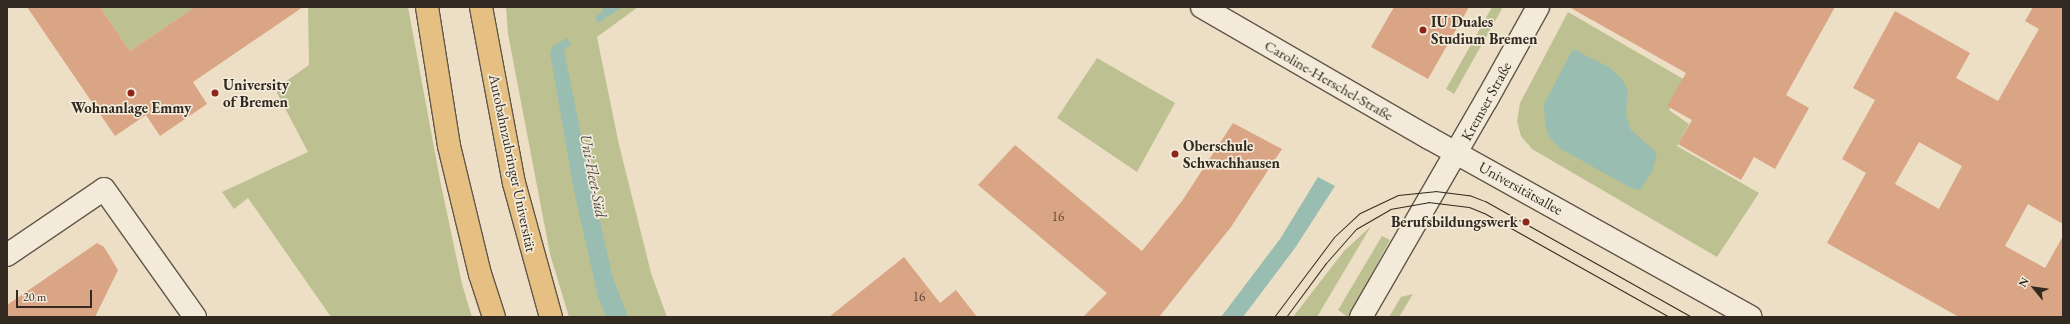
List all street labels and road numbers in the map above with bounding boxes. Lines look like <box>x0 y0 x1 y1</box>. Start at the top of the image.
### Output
street label: Caroline-Herschel-Straße <box>1262 36 1396 124</box>
street label: Kremser Straße <box>1457 58 1515 144</box>
street label: Autobahnzubringer Universität <box>485 72 541 254</box>
street label: Universitätsallee <box>1476 158 1566 218</box>

